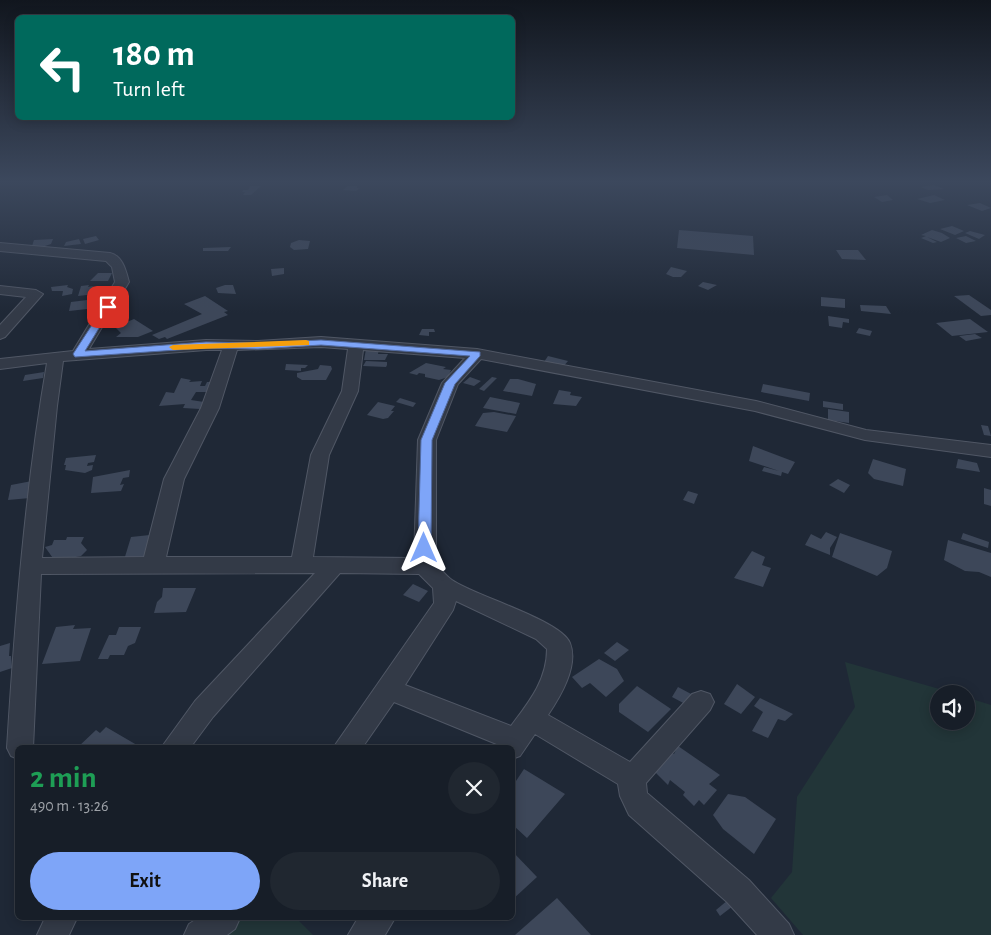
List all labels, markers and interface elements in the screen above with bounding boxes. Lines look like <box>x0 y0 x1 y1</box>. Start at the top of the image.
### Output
icon: left <box>30 35 95 100</box>
text: 180 m <box>113 37 195 72</box>
text: Turn left <box>113 78 185 100</box>
pin <box>87 286 129 328</box>
icon: arrive <box>94 293 122 321</box>
position arrow <box>397 521 449 573</box>
map controls <box>930 685 975 730</box>
button: sound <box>930 685 975 730</box>
button: close <box>448 762 500 814</box>
text: 2 min <box>30 763 97 793</box>
text: 490 m · 13:26 <box>30 798 109 814</box>
button: Exit <box>30 852 260 910</box>
button: Share <box>270 852 500 910</box>

